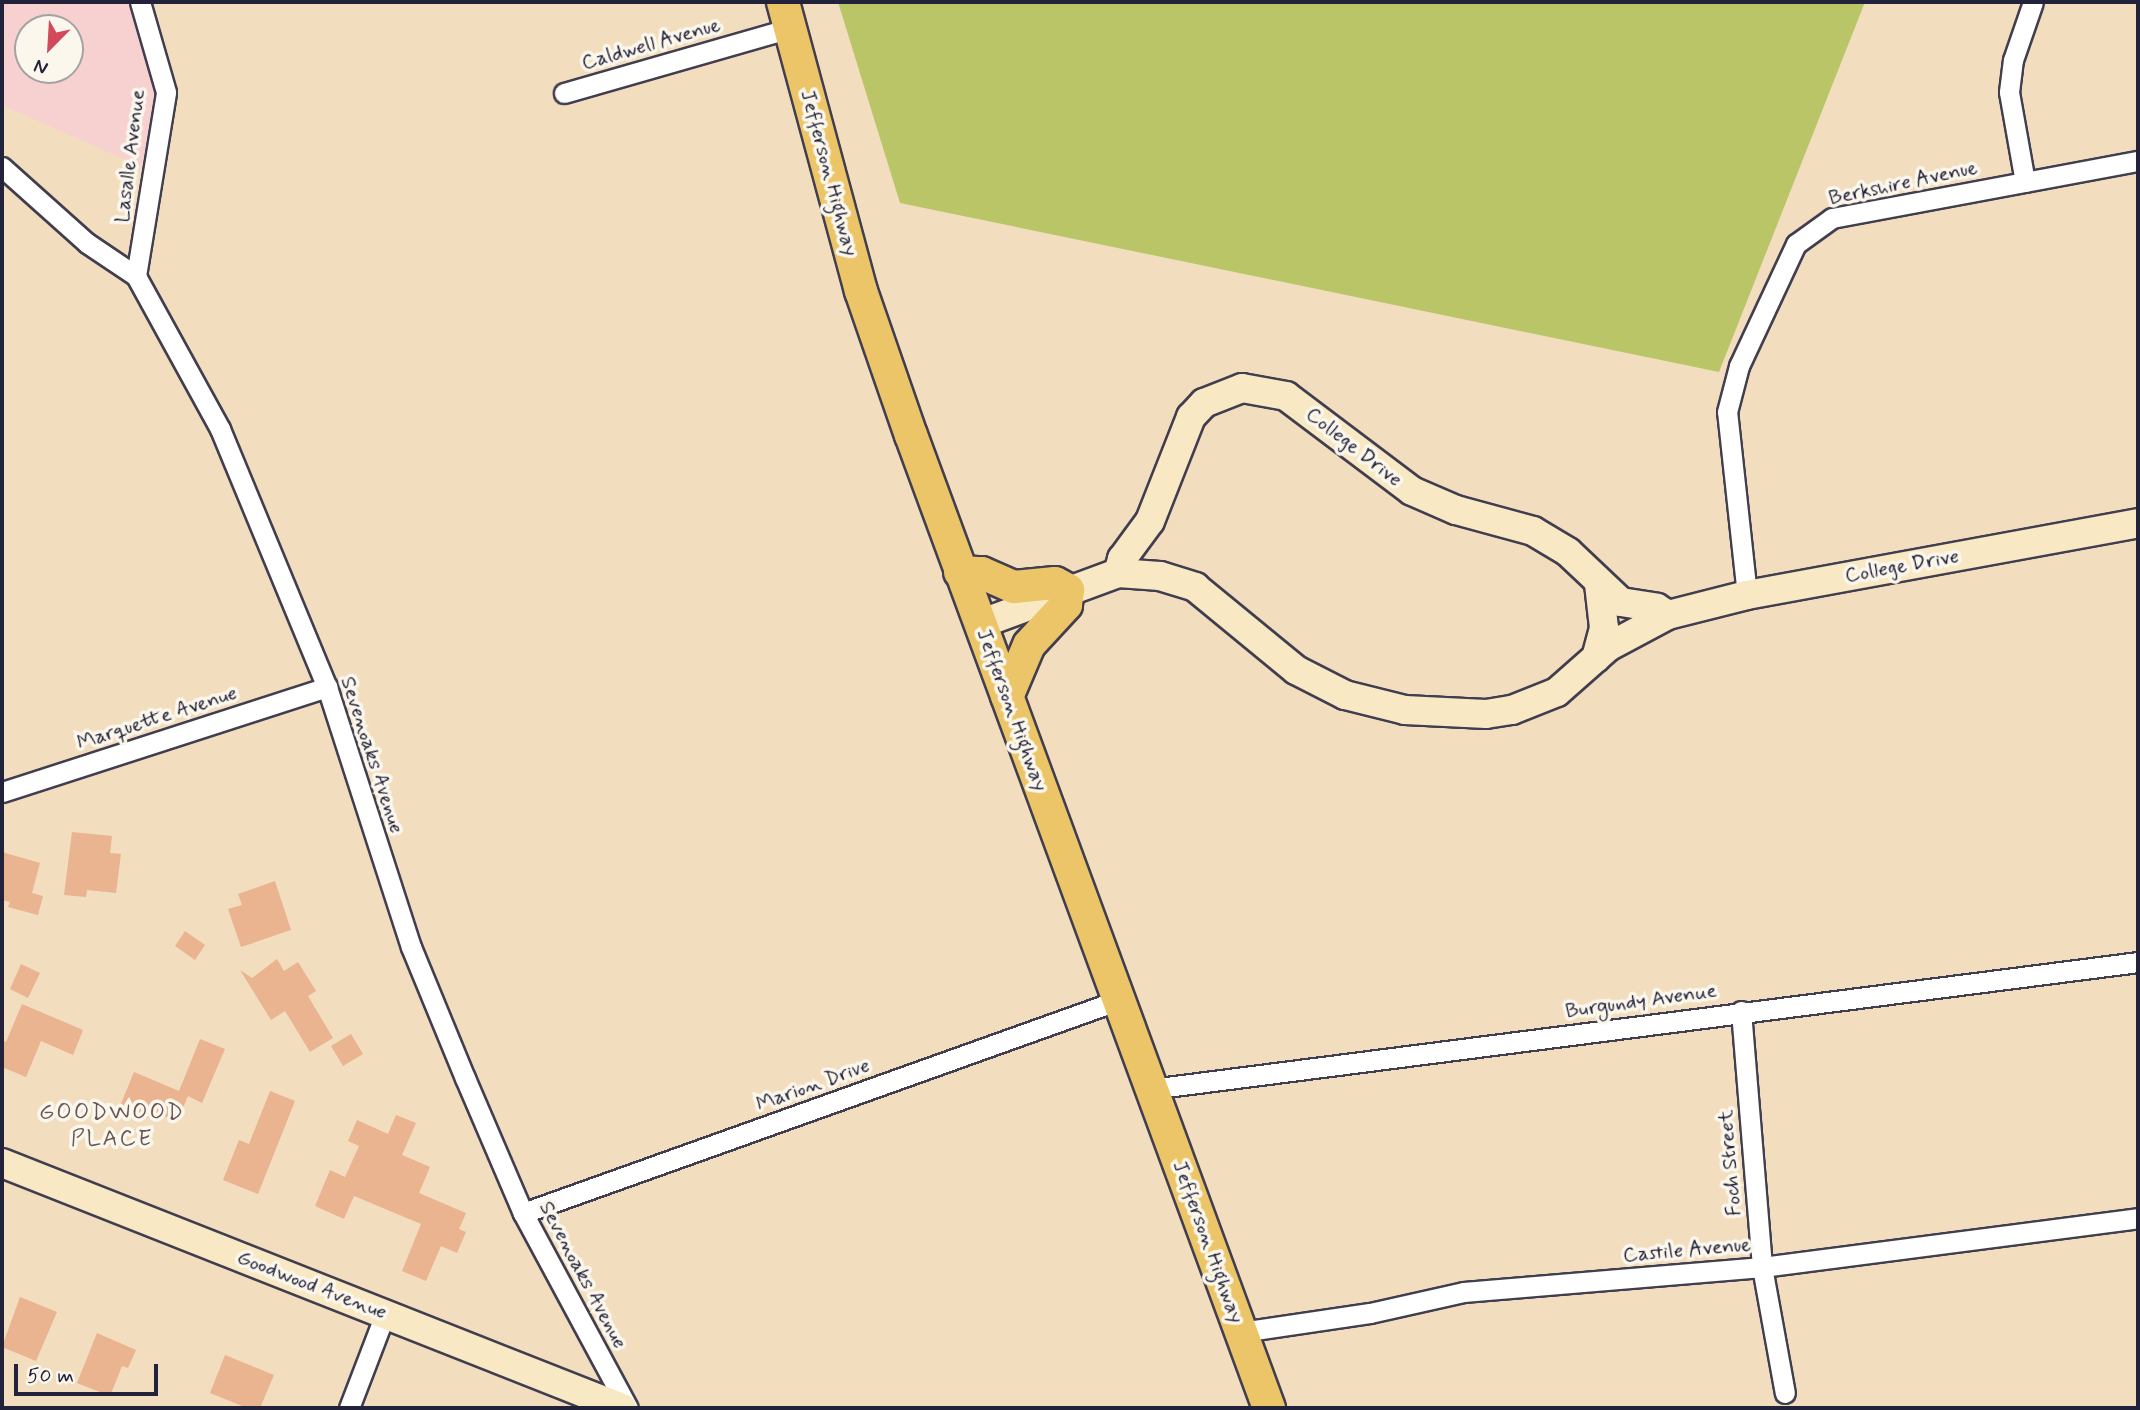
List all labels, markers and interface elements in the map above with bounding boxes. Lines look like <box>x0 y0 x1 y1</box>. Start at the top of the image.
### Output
street label: Caldwell Avenue <box>577 12 725 76</box>
north arrow <box>14 14 84 84</box>
text: N <box>30 53 52 81</box>
street label: Jefferson Highway <box>795 87 863 259</box>
street label: Lasalle Avenue <box>109 88 151 224</box>
street label: Berkshire Avenue <box>1825 155 1981 211</box>
street label: College Drive <box>1301 402 1407 492</box>
street label: College Drive <box>1844 544 1960 588</box>
street label: Jefferson Highway <box>971 625 1053 795</box>
street label: Sevenoaks Avenue <box>334 671 410 839</box>
street label: Marquette Avenue <box>72 680 242 756</box>
street label: Burgundy Avenue <box>1564 978 1718 1024</box>
street label: Marion Drive <box>753 1053 873 1117</box>
district label: GOODWOOD PLACE <box>42 1099 182 1153</box>
street label: Foch Street <box>1713 1109 1747 1217</box>
street label: Jefferson Highway <box>1167 1157 1249 1327</box>
street label: Sevenoaks Avenue <box>532 1195 634 1355</box>
street label: Castile Avenue <box>1620 1232 1754 1268</box>
street label: Goodwood Avenue <box>235 1245 389 1325</box>
scale bar <box>18 1350 161 1394</box>
text: 50 m <box>27 1362 74 1390</box>

